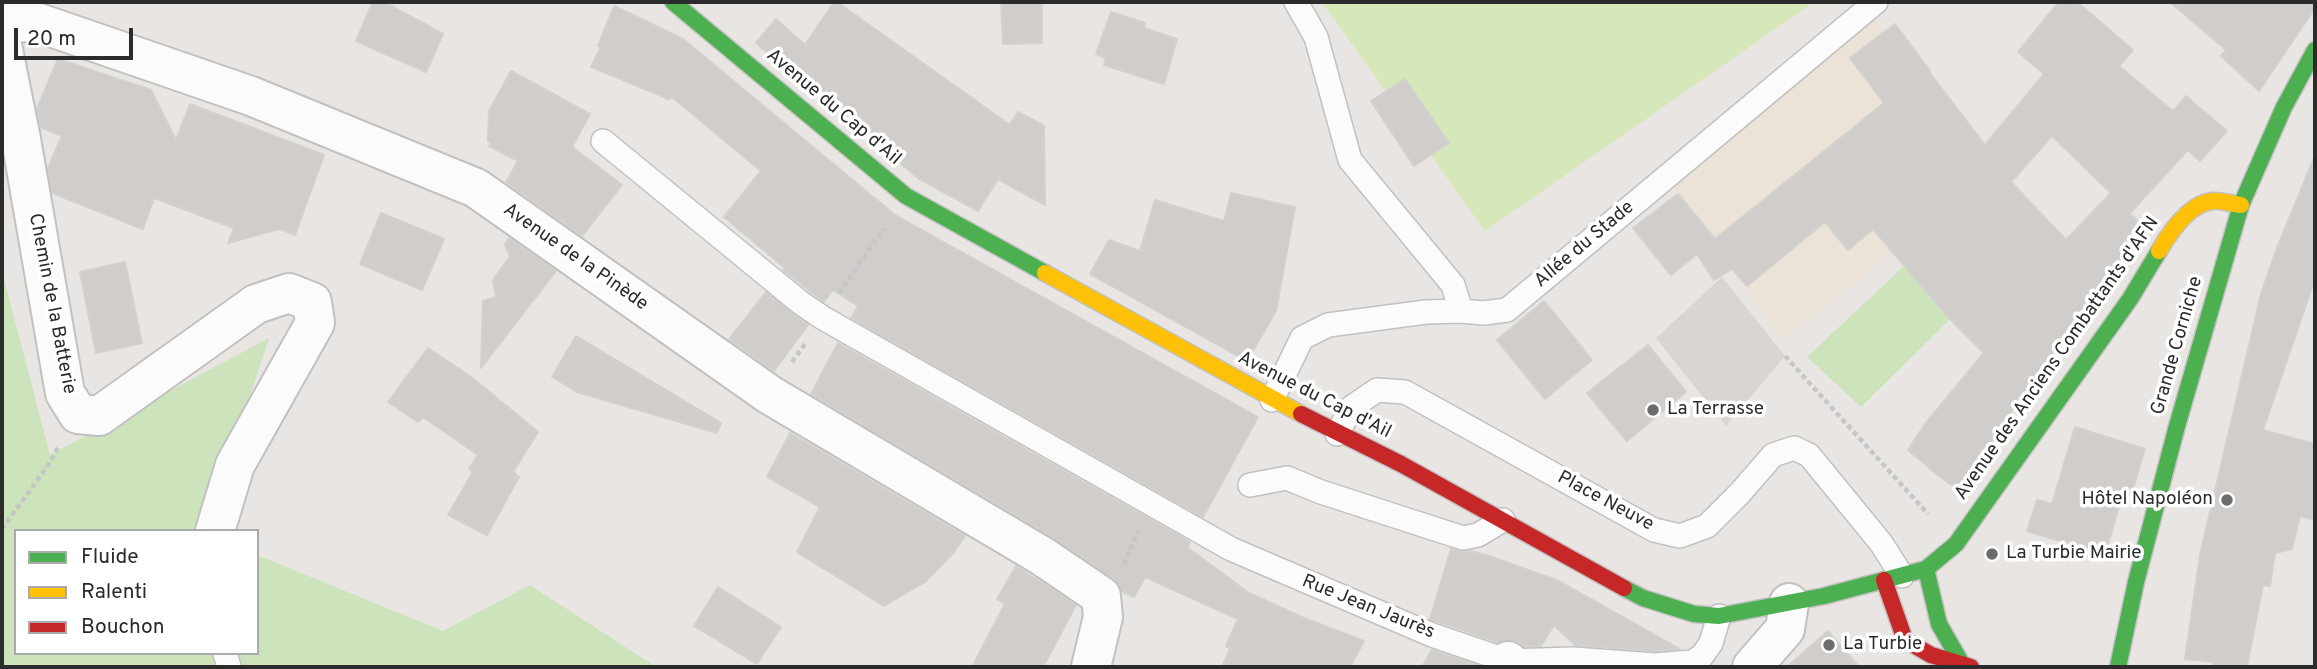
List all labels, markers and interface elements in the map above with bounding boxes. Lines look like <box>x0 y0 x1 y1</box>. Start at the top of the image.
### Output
scale bar <box>18 14 136 58</box>
text: 20 m <box>27 26 76 53</box>
street label: Avenue du Cap d'Ail <box>761 45 905 171</box>
street label: Allée du Stade <box>1531 197 1639 293</box>
street label: Avenue de la Pinède <box>498 199 652 317</box>
street label: Chemin de la Batterie <box>22 212 80 396</box>
street label: Avenue des Anciens Combattants d'AFN <box>1951 213 2165 505</box>
street label: Grande Corniche <box>2147 274 2209 418</box>
street label: Avenue du Cap d'Ail <box>1234 347 1394 445</box>
place label: La Terrasse <box>1667 399 1764 421</box>
marker: La Terrasse <box>1645 402 1661 418</box>
street label: Place Neuve <box>1553 467 1657 537</box>
place label: Hôtel Napoléon <box>2081 489 2213 511</box>
marker: Hôtel Napoléon <box>2219 492 2235 508</box>
legend <box>14 529 259 655</box>
place label: La Turbie Mairie <box>2006 543 2142 565</box>
text: Fluide <box>81 544 139 571</box>
marker: La Turbie Mairie <box>1984 546 2000 562</box>
street label: Rue Jean Jaurès <box>1298 571 1438 645</box>
text: Ralenti <box>81 579 147 606</box>
text: Bouchon <box>81 614 164 641</box>
place label: La Turbie <box>1843 634 1922 656</box>
marker: La Turbie <box>1821 637 1837 653</box>

